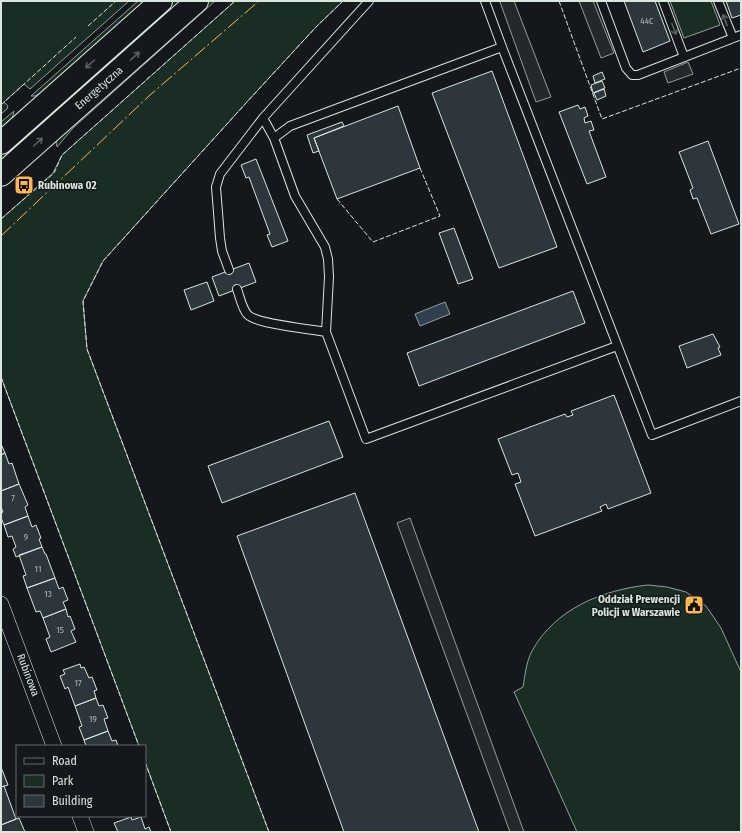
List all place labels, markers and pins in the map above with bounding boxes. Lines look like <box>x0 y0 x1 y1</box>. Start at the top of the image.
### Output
bus stop icon: Rubinowa 02 <box>13 174 35 196</box>
place label: Rubinowa 02 <box>38 179 97 192</box>
place label: Oddział Prewencji Policji w Warszawie <box>592 593 680 619</box>
public building icon: Oddział Prewencji Policji w Warszawie <box>683 594 705 616</box>

